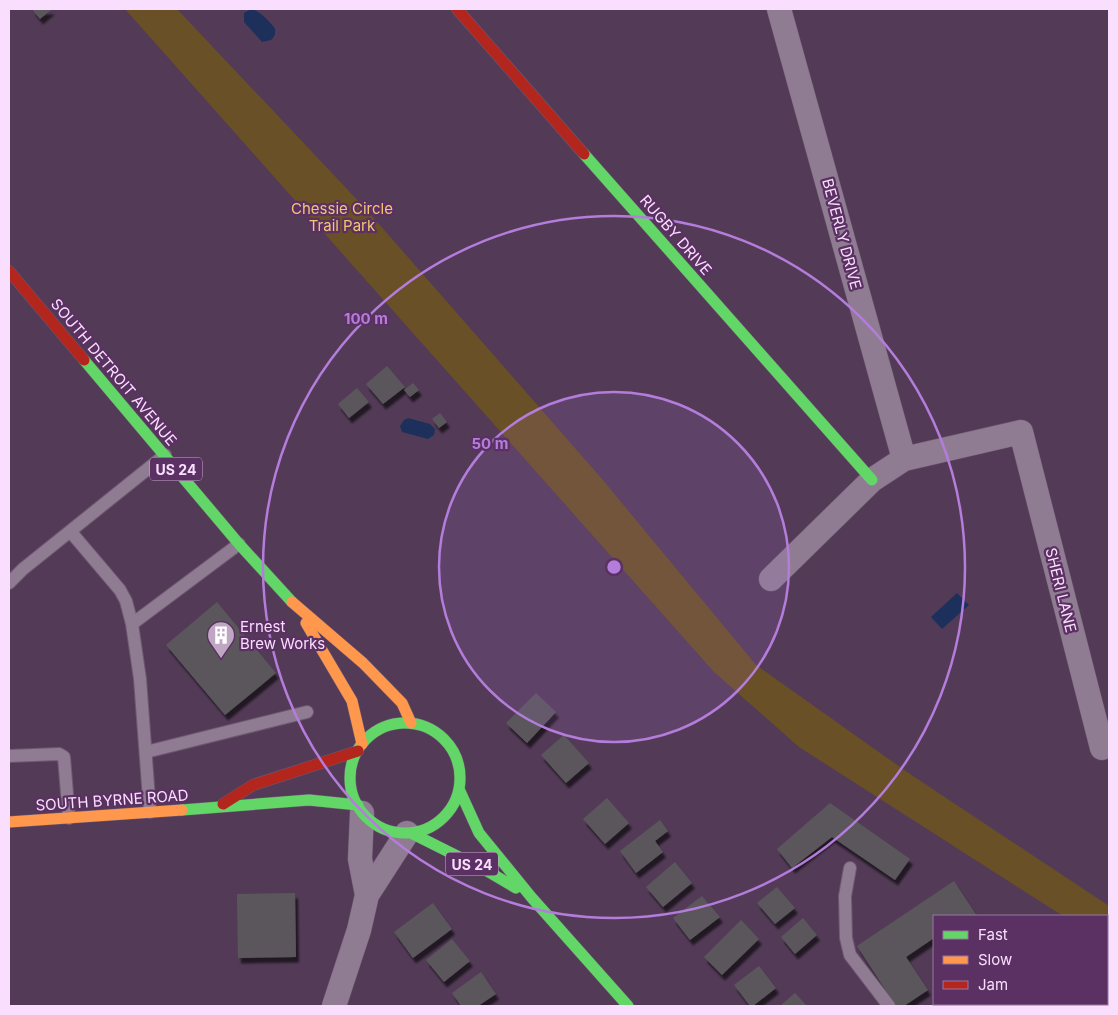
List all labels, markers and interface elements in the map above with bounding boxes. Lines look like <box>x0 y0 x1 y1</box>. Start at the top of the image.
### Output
street label: BEVERLY DRIVE <box>818 176 866 292</box>
street label: RUGBY DRIVE <box>636 191 716 279</box>
park label: Chessie Circle Trail Park <box>291 199 393 235</box>
street label: SOUTH DETROIT AVENUE <box>47 295 181 449</box>
text: 100 m <box>344 309 388 328</box>
text: 50 m <box>472 434 508 453</box>
road number: US 24 <box>150 458 202 480</box>
street label: SHERI LANE <box>1041 546 1081 634</box>
centre of rings <box>605 558 623 576</box>
place label: Ernest Brew Works <box>240 617 325 653</box>
building icon: Ernest Brew Works <box>206 620 236 659</box>
street label: SOUTH BYRNE ROAD <box>35 785 189 815</box>
road number: US 24 <box>446 852 498 876</box>
legend <box>933 915 1108 1005</box>
text: Fast <box>978 925 1008 944</box>
text: Slow <box>978 950 1012 969</box>
text: Jam <box>978 975 1008 994</box>

